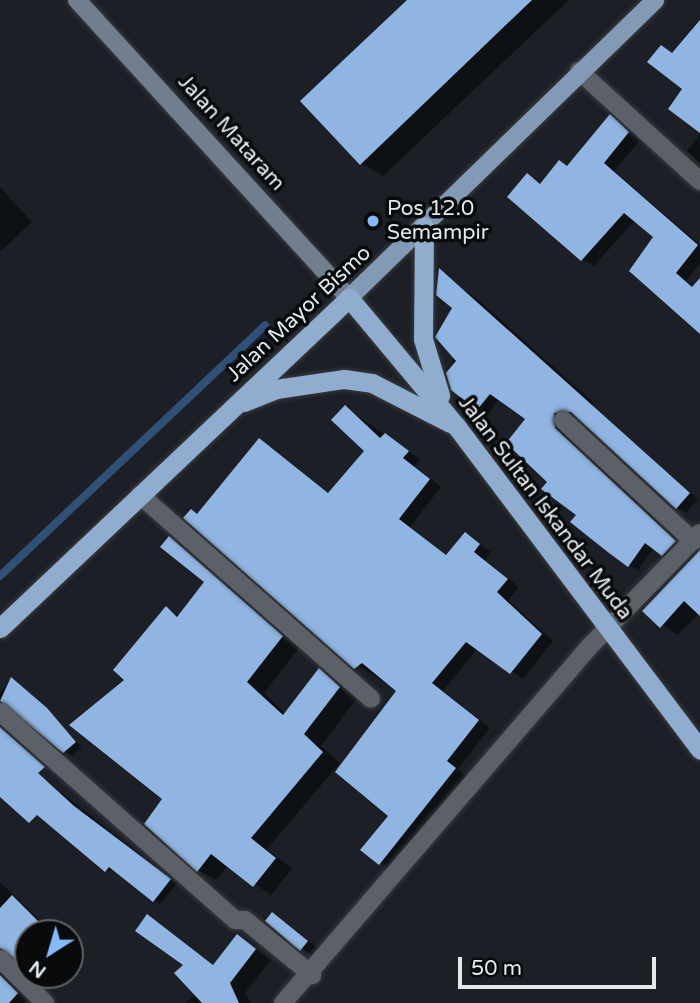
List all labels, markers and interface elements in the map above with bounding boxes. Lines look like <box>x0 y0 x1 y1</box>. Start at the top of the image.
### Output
street label: Jalan Mataram <box>172 70 290 196</box>
place label: Pos 12.0 Semampir <box>387 196 489 246</box>
marker: Pos 12.0 Semampir <box>365 213 381 229</box>
street label: Jalan Mayor Bismo <box>222 241 376 387</box>
street label: Jalan Sultan Iskandar Muda <box>453 391 637 625</box>
north arrow <box>14 919 84 989</box>
scale bar <box>462 944 660 988</box>
text: N <box>25 956 50 983</box>
text: 50 m <box>471 956 522 981</box>

